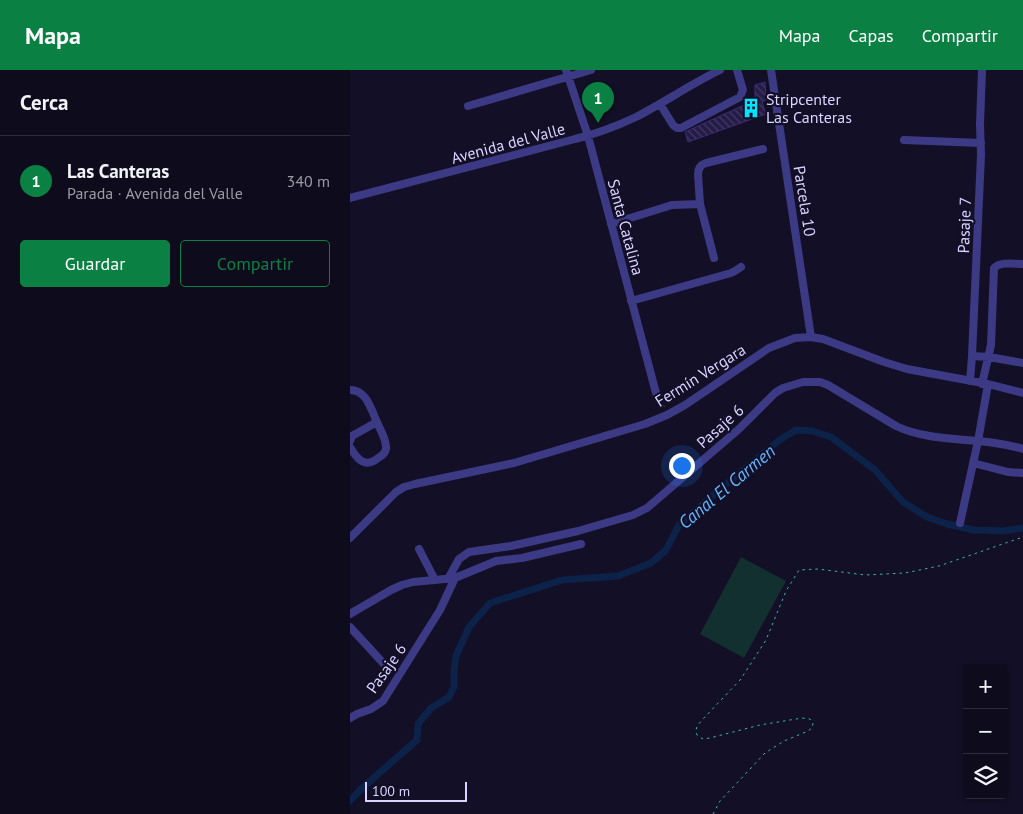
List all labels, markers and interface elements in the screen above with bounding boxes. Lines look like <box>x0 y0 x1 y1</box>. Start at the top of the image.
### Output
text: Mapa <box>25 20 81 51</box>
text: Mapa <box>779 24 821 47</box>
text: Capas <box>849 24 894 47</box>
text: Compartir <box>922 24 998 47</box>
pin: 1 <box>582 82 614 123</box>
text: Cerca <box>20 89 69 116</box>
place label: Stripcenter Las Canteras <box>766 89 852 127</box>
building icon: Stripcenter Las Canteras <box>740 97 762 119</box>
street label: Avenida del Valle <box>449 118 567 168</box>
text: Las Canteras <box>67 159 169 183</box>
street label: Parcela 10 <box>790 164 820 238</box>
text: 1 <box>31 171 41 191</box>
text: 340 m <box>287 171 330 191</box>
street label: Santa Catalina <box>604 177 648 277</box>
text: Parada · Avenida del Valle <box>67 183 243 203</box>
street label: Pasaje 7 <box>953 196 975 254</box>
button: Guardar <box>20 240 170 287</box>
button: Compartir <box>180 240 330 287</box>
street label: Fermín Vergara <box>651 339 749 411</box>
street label: Pasaje 6 <box>692 400 748 452</box>
water label: Canal El Carmen <box>673 439 780 534</box>
your location <box>669 453 695 479</box>
street label: Pasaje 6 <box>362 639 410 697</box>
map controls <box>963 664 1008 799</box>
button: + <box>963 664 1008 709</box>
button: − <box>963 709 1008 754</box>
button: layers <box>963 754 1008 799</box>
scale bar <box>365 779 468 802</box>
text: 100 m <box>372 782 410 800</box>

